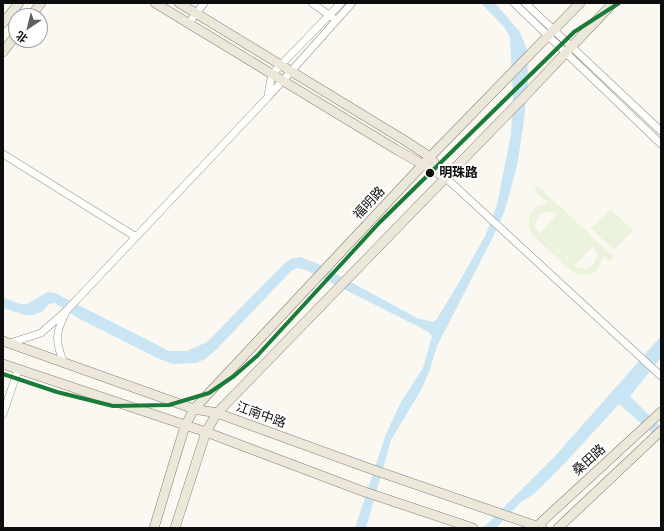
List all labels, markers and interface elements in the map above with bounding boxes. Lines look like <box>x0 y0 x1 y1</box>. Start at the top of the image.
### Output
north arrow <box>8 8 48 48</box>
text: 北 <box>13 28 30 47</box>
place label: 明珠路 <box>439 165 478 181</box>
marker: 明珠路 <box>424 167 436 179</box>
street label: 福明路 <box>350 183 388 223</box>
street label: 江南中路 <box>234 399 288 431</box>
street label: 桑田路 <box>569 441 609 479</box>

